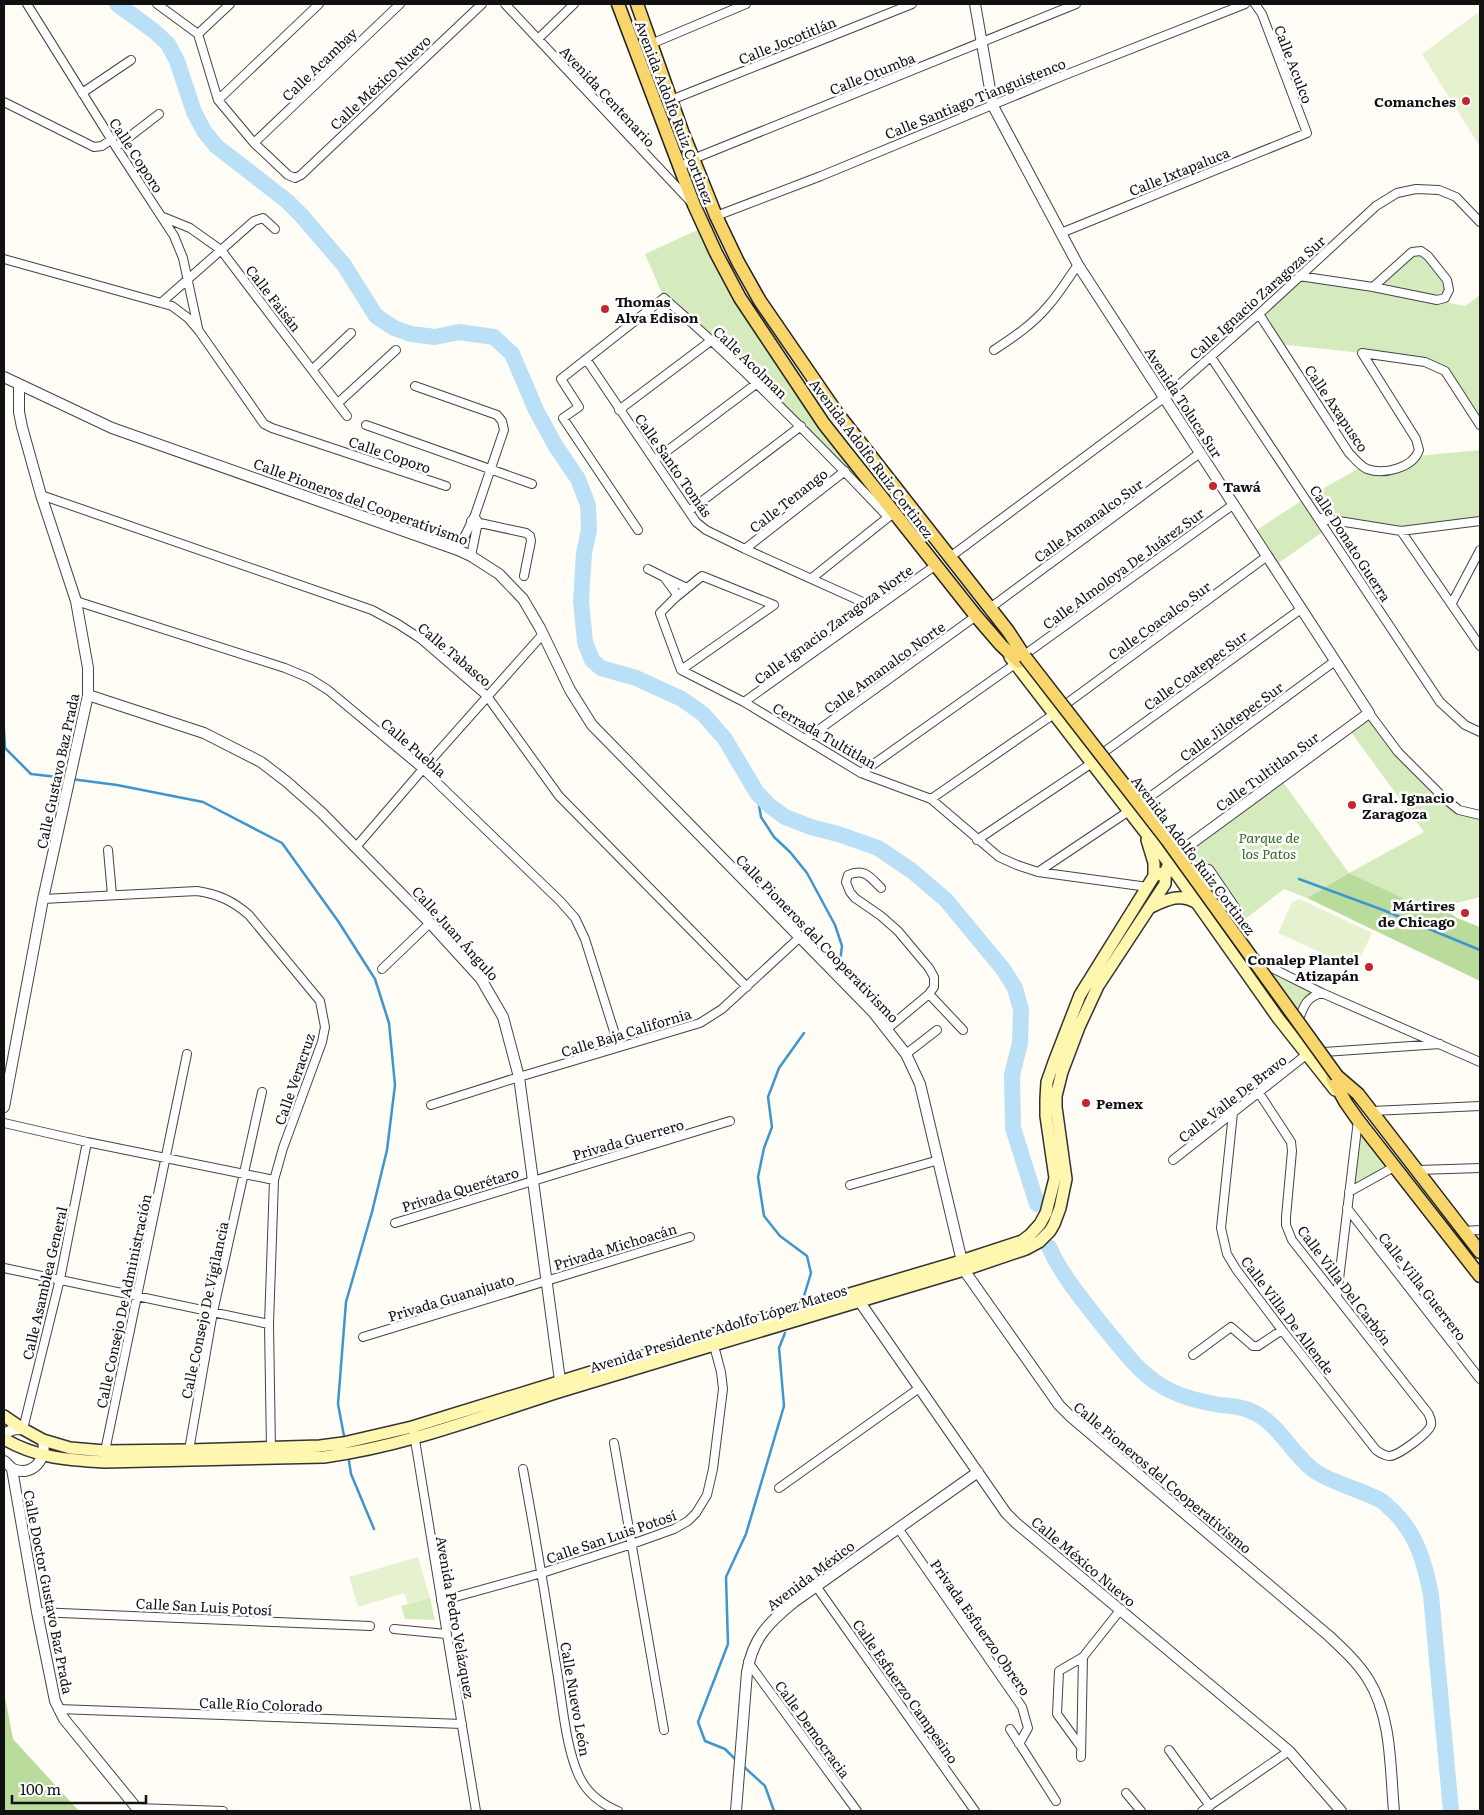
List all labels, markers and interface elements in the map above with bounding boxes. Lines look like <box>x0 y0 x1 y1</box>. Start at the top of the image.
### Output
street label: Calle Jocotitlán <box>735 11 839 69</box>
street label: Avenida Adolfo Ruiz Cortinez <box>631 17 719 207</box>
street label: Calle Acambay <box>277 22 362 105</box>
street label: Calle Aculco <box>1270 22 1318 106</box>
street label: Calle México Nuevo <box>325 30 435 134</box>
street label: Avenida Centenario <box>556 41 660 151</box>
street label: Calle Otumba <box>826 47 918 99</box>
street label: Calle Santiago Tianguistenco <box>882 52 1068 144</box>
place label: Comanches <box>1374 91 1456 111</box>
marker: Comanches <box>1460 95 1472 107</box>
street label: Calle Coporo <box>105 114 169 196</box>
street label: Calle Ixtapaluca <box>1126 142 1233 200</box>
street label: Calle Ignacio Zaragoza Sur <box>1185 230 1330 364</box>
street label: Calle Faisán <box>242 260 306 336</box>
place label: Thomas Alva Edison <box>615 291 699 327</box>
marker: Thomas Alva Edison <box>599 303 611 315</box>
street label: Calle Acolman <box>709 321 793 403</box>
street label: Avenida Toluca Sur <box>1141 343 1228 462</box>
street label: Calle Axapusco <box>1300 361 1374 455</box>
street label: Avenida Adolfo Ruiz Cortinez <box>805 374 939 542</box>
street label: Calle Santo Tomás <box>631 409 717 521</box>
street label: Calle Coporo <box>346 431 434 477</box>
street label: Calle Pioneros del Cooperativismo <box>251 453 471 549</box>
street label: Calle Tenango <box>745 463 831 537</box>
street label: Calle Amanalco Sur <box>1029 473 1147 566</box>
place label: Tawá <box>1223 476 1262 496</box>
marker: Tawá <box>1207 480 1219 492</box>
street label: Calle Donato Guerra <box>1306 481 1397 606</box>
street label: Calle Almoloya De Juárez Sur <box>1038 502 1208 633</box>
street label: Calle Ignacio Zaragoza Norte <box>750 560 916 688</box>
street label: Calle Coacalco Sur <box>1103 576 1215 664</box>
street label: Calle Amanalco Norte <box>819 616 949 718</box>
street label: Calle Tabasco <box>414 617 496 691</box>
street label: Calle Coatepec Sur <box>1139 625 1251 714</box>
street label: Calle Jilotepec Sur <box>1175 676 1287 765</box>
street label: Calle Gustavo Baz Prada <box>31 691 83 851</box>
street label: Cerrada Tultitlan <box>769 697 881 773</box>
street label: Calle Puebla <box>377 713 452 781</box>
street label: Calle Tultitlan Sur <box>1211 726 1323 815</box>
street label: Avenida Adolfo Ruiz Cortinez <box>1127 771 1261 939</box>
place label: Gral. Ignacio Zaragoza <box>1362 787 1455 823</box>
marker: Gral. Ignacio Zaragoza <box>1346 799 1358 811</box>
park label: Parque de los Patos <box>1238 827 1300 863</box>
street label: Calle Pioneros del Cooperativismo <box>732 849 904 1027</box>
street label: Calle Juan Ángulo <box>408 881 504 985</box>
place label: Mártires de Chicago <box>1378 895 1455 931</box>
marker: Mártires de Chicago <box>1459 907 1471 919</box>
place label: Conalep Plantel Atizapán <box>1248 949 1359 985</box>
marker: Conalep Plantel Atizapán <box>1363 961 1375 973</box>
street label: Calle Baja California <box>558 1002 694 1061</box>
street label: Calle Veracruz <box>269 1030 319 1128</box>
street label: Calle Valle De Bravo <box>1174 1049 1290 1147</box>
place label: Pemex <box>1096 1093 1143 1113</box>
marker: Pemex <box>1080 1097 1092 1109</box>
street label: Privada Guerrero <box>570 1114 686 1164</box>
street label: Privada Querétaro <box>399 1162 521 1216</box>
street label: Calle Consejo De Administración <box>90 1192 156 1410</box>
street label: Calle Asamblea General <box>17 1204 71 1362</box>
street label: Privada Michoacán <box>551 1218 679 1274</box>
street label: Calle Consejo De Vigilancia <box>175 1219 233 1401</box>
street label: Calle Villa Del Carbón <box>1293 1221 1397 1349</box>
street label: Calle Villa Guerrero <box>1374 1228 1472 1344</box>
street label: Calle Villa De Allende <box>1237 1252 1339 1378</box>
street label: Privada Guanajuato <box>385 1268 517 1326</box>
street label: Avenida Presidente Adolfo López Mateos <box>587 1279 849 1377</box>
street label: Calle Pioneros del Cooperativismo <box>1070 1396 1256 1558</box>
street label: Calle Doctor Gustavo Baz Prada <box>19 1488 79 1696</box>
street label: Calle San Luis Potosí <box>543 1504 679 1568</box>
street label: Calle México Nuevo <box>1027 1511 1141 1611</box>
street label: Avenida Pedro Velázquez <box>432 1534 480 1700</box>
street label: Avenida México <box>762 1535 858 1615</box>
street label: Privada Esfuerzo Obrero <box>926 1555 1036 1699</box>
street label: Calle San Luis Potosí <box>135 1592 273 1620</box>
street label: Calle Esfuerzo Campesino <box>848 1615 964 1767</box>
street label: Calle Nuevo León <box>556 1640 596 1758</box>
street label: Calle Democracia <box>771 1676 856 1782</box>
street label: Calle Río Colorado <box>199 1692 323 1716</box>
scale bar <box>12 1772 146 1804</box>
text: 100 m <box>20 1777 61 1800</box>

